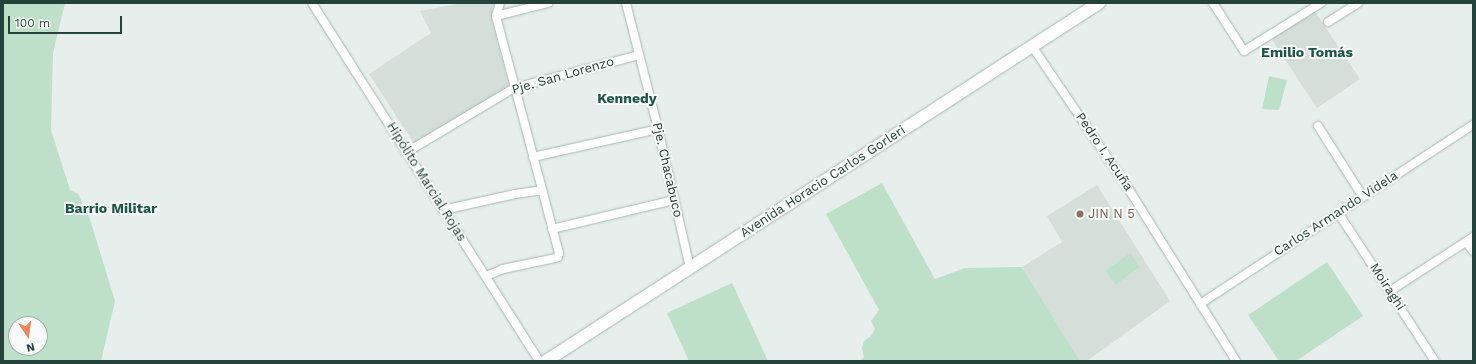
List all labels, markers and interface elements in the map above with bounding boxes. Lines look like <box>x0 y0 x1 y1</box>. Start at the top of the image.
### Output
scale bar <box>10 8 124 34</box>
text: 100 m <box>15 16 50 30</box>
district label: Emilio Tomás <box>1261 44 1353 60</box>
street label: Pje. San Lorenzo <box>510 54 616 98</box>
district label: Kennedy <box>597 90 657 106</box>
street label: Pedro I. Acuña <box>1072 110 1136 194</box>
street label: Hipólito Marcial Rojas <box>383 119 469 245</box>
street label: Pje. Chacabuco <box>648 121 686 219</box>
street label: Avenida Horacio Carlos Gorleri <box>737 123 909 241</box>
street label: Carlos Armando Videla <box>1271 168 1401 260</box>
district label: Barrio Militar <box>65 200 157 216</box>
place label: JIN N 5 <box>1088 206 1135 222</box>
marker: JIN N 5 <box>1075 209 1085 219</box>
street label: Moiraghi <box>1366 260 1408 314</box>
north arrow <box>8 316 48 356</box>
text: N <box>25 340 36 354</box>

